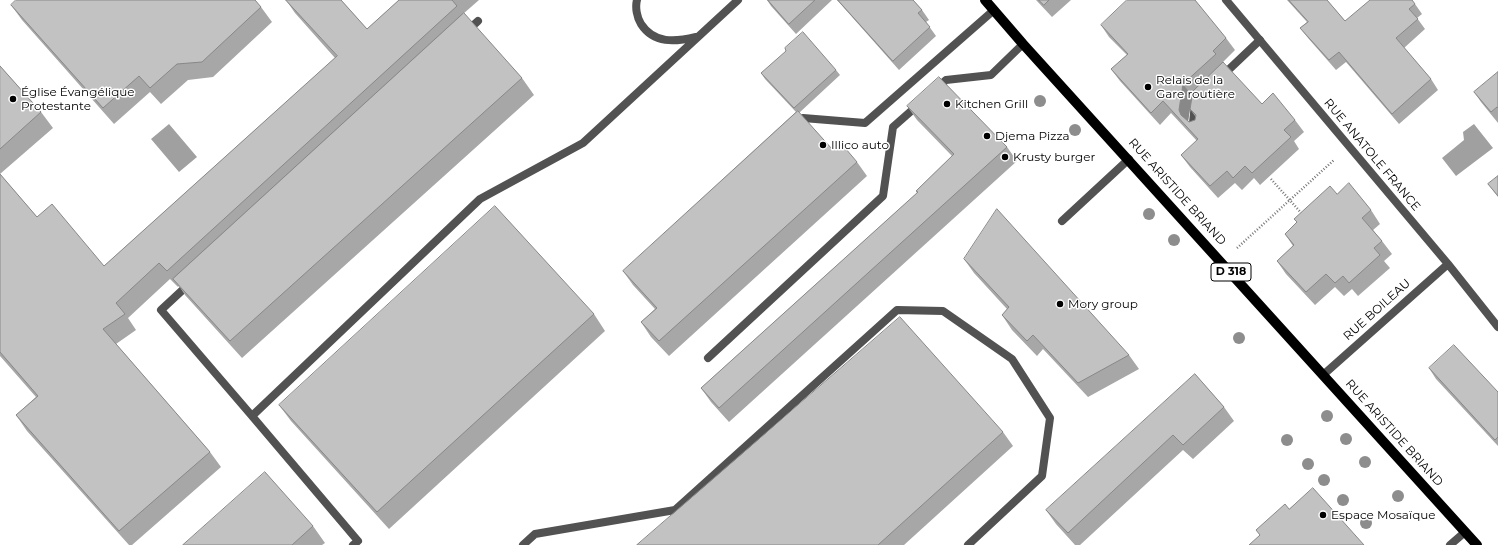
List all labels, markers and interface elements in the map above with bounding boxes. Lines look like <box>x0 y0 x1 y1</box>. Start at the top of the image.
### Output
place label: Relais de la Gare routière <box>1156 73 1235 101</box>
marker: Relais de la Gare routière <box>1143 82 1153 92</box>
place label: Église Évangélique Protestante <box>21 85 135 113</box>
marker: Église Évangélique Protestante <box>8 94 18 104</box>
street label: RUE ANATOLE FRANCE <box>1321 96 1423 214</box>
place label: Kitchen Grill <box>955 97 1028 111</box>
marker: Kitchen Grill <box>942 99 952 109</box>
place label: Djema Pizza <box>995 129 1070 143</box>
marker: Djema Pizza <box>982 131 992 141</box>
street label: RUE ARISTIDE BRIAND <box>1125 136 1229 248</box>
place label: Illico auto <box>831 138 889 152</box>
marker: Illico auto <box>818 140 828 150</box>
place label: Krusty burger <box>1013 150 1095 164</box>
marker: Krusty burger <box>1000 152 1010 162</box>
road number: D 318 <box>1211 263 1251 281</box>
street label: RUE BOILEAU <box>1341 276 1413 344</box>
place label: Mory group <box>1068 297 1138 311</box>
marker: Mory group <box>1055 299 1065 309</box>
street label: RUE ARISTIDE BRIAND <box>1342 377 1446 489</box>
place label: Espace Mosaïque <box>1331 508 1436 522</box>
marker: Espace Mosaïque <box>1318 510 1328 520</box>

